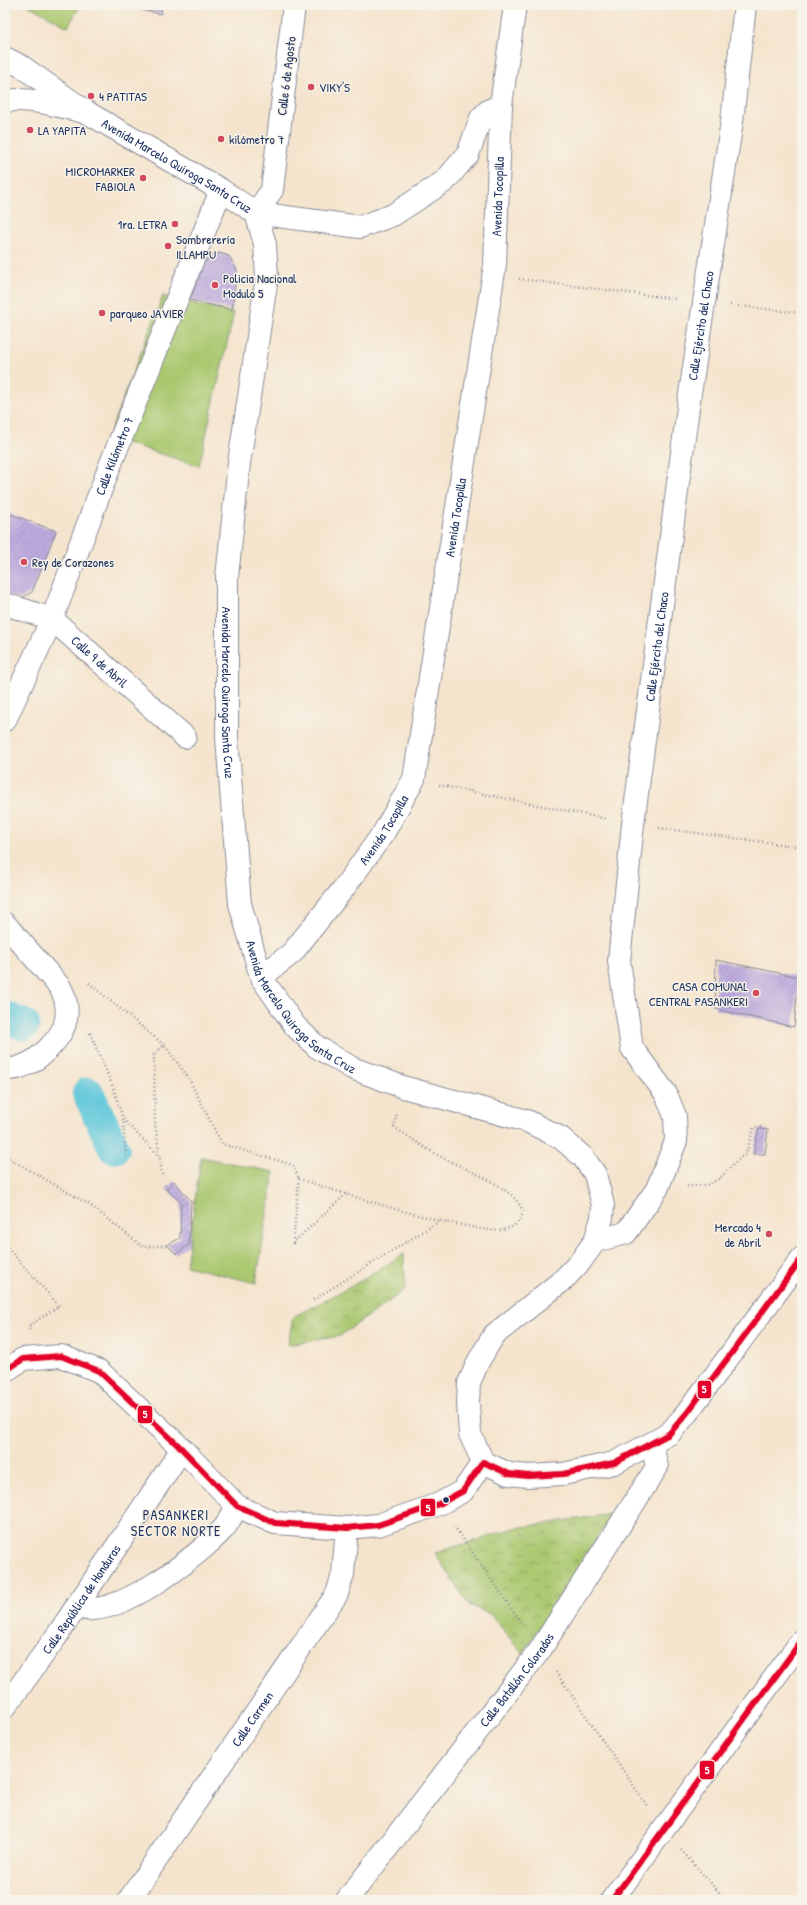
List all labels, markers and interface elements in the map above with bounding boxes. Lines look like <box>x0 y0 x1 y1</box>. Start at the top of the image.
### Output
street label: Calle 6 de Agosto <box>272 35 300 117</box>
place label: VIKY'S <box>319 78 350 96</box>
marker: VIKY'S <box>306 82 316 92</box>
place label: 4 PATITAS <box>99 87 147 105</box>
marker: 4 PATITAS <box>86 91 96 101</box>
street label: Avenida Marcelo Quiroga Santa Cruz <box>98 114 256 217</box>
place label: LA YAPITA <box>38 121 87 139</box>
marker: LA YAPITA <box>25 125 35 135</box>
place label: kilómetro 7 <box>229 130 284 148</box>
marker: kilómetro 7 <box>216 134 226 144</box>
street label: Avenida Tocopilla <box>487 156 508 237</box>
place label: MICROMARKER FABIOLA <box>66 162 136 195</box>
marker: MICROMARKER FABIOLA <box>138 173 148 183</box>
place label: 1ra. LETRA <box>117 215 168 233</box>
marker: 1ra. LETRA <box>170 219 180 229</box>
place label: Sombrerería ILLAMPU <box>176 230 235 263</box>
marker: Sombrerería ILLAMPU <box>163 241 173 251</box>
place label: Policia Nacional Modulo 5 <box>223 269 297 302</box>
street label: Calle Ejército del Chaco <box>683 270 718 382</box>
marker: Policia Nacional Modulo 5 <box>210 280 220 290</box>
place label: parqueo JAVIER <box>110 304 184 322</box>
marker: parqueo JAVIER <box>97 308 107 318</box>
street label: Calle Kilómetro 7 <box>91 414 138 498</box>
street label: Avenida Tocopilla <box>440 477 470 558</box>
place label: Rey de Corazones <box>32 553 114 571</box>
marker: Rey de Corazones <box>19 557 29 567</box>
street label: Calle Ejército del Chaco <box>640 591 673 703</box>
street label: Avenida Marcelo Quiroga Santa Cruz <box>218 607 239 780</box>
street label: Calle 9 de Abril <box>67 631 132 692</box>
street label: Avenida Tocopilla <box>355 791 412 868</box>
street label: Avenida Marcelo Quiroga Santa Cruz <box>242 938 359 1078</box>
place label: CASA COMUNAL CENTRAL PASANKERI <box>649 977 748 1010</box>
marker: CASA COMUNAL CENTRAL PASANKERI <box>751 988 761 998</box>
place label: Mercado 4 de Abril <box>715 1218 762 1251</box>
marker: Mercado 4 de Abril <box>764 1229 774 1239</box>
line badge: 5 <box>697 1380 712 1399</box>
text: 5 <box>702 1382 707 1396</box>
line badge: 5 <box>137 1405 153 1424</box>
text: 5 <box>143 1407 148 1421</box>
unlabelled marker <box>441 1495 451 1505</box>
line badge: 5 <box>420 1498 436 1517</box>
text: 5 <box>426 1501 431 1515</box>
district label: PASANKERI SECTOR NORTE <box>131 1505 221 1540</box>
street label: Calle República de Honduras <box>38 1541 125 1658</box>
street label: Calle Batallón Colorados <box>475 1629 558 1730</box>
street label: Calle Carmen <box>227 1688 277 1750</box>
line badge: 5 <box>699 1760 715 1780</box>
text: 5 <box>705 1763 710 1777</box>

